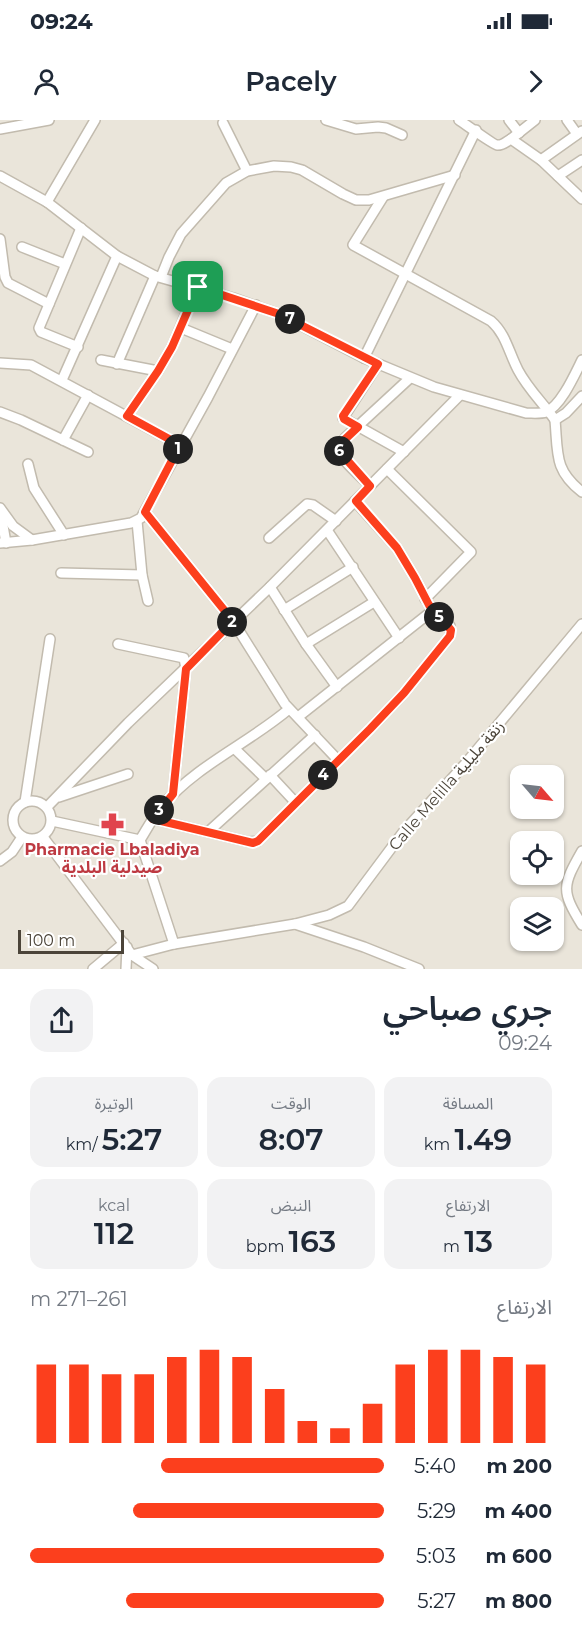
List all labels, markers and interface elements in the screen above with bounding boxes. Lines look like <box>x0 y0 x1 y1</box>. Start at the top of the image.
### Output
text: 09:24 <box>30 8 93 35</box>
icon: person <box>30 65 63 98</box>
text: Pacely <box>245 65 337 98</box>
icon: forward <box>519 65 552 98</box>
pin <box>172 261 223 312</box>
icon: arrive <box>181 270 214 303</box>
pin: 7 <box>275 304 305 334</box>
text: 7 <box>285 309 295 328</box>
pin: 1 <box>163 434 193 464</box>
pin: 6 <box>324 436 354 466</box>
text: 1 <box>175 439 181 458</box>
text: 6 <box>334 441 344 460</box>
pin: 5 <box>424 602 454 632</box>
pin: 2 <box>217 607 247 637</box>
text: 5 <box>434 607 444 626</box>
text: 2 <box>227 612 237 631</box>
street label: Calle Melilla زنقة مليلية <box>385 716 508 854</box>
pin: 4 <box>308 760 338 790</box>
text: 4 <box>317 765 329 784</box>
north arrow <box>510 765 564 819</box>
map controls <box>510 765 564 951</box>
pin: 3 <box>144 795 174 825</box>
text: 3 <box>154 800 164 819</box>
pharmacy icon: Pharmacie Lbaladiya صيدلية البلدية <box>99 811 125 837</box>
button: locate <box>510 831 564 885</box>
place label: Pharmacie Lbaladiya صيدلية البلدية <box>24 840 200 877</box>
button: layers <box>510 897 564 951</box>
scale bar <box>18 927 124 954</box>
text: 100 m <box>27 931 75 950</box>
text: جري صباحي <box>383 988 552 1028</box>
button: share <box>30 989 93 1052</box>
text: 09:24 <box>498 1031 552 1055</box>
text: الوتيرة <box>95 1094 133 1113</box>
text: الوقت <box>271 1094 311 1113</box>
text: المسافة <box>443 1094 493 1113</box>
text: 5:27 <box>102 1121 162 1158</box>
text: 8:07 <box>258 1121 324 1158</box>
text: 1.49 <box>454 1121 512 1158</box>
text: /km <box>66 1135 102 1154</box>
text: km <box>424 1135 454 1154</box>
text: kcal <box>98 1196 130 1215</box>
text: النبض <box>271 1196 311 1215</box>
text: الارتفاع <box>446 1196 490 1215</box>
text: 112 <box>94 1215 134 1252</box>
text: 163 <box>289 1223 336 1260</box>
text: 13 <box>464 1223 493 1260</box>
text: bpm <box>246 1237 289 1256</box>
text: m <box>443 1237 464 1256</box>
text: 261–271 m <box>30 1287 128 1311</box>
text: الارتفاع <box>497 1295 552 1319</box>
text: 5:40 <box>414 1454 456 1478</box>
text: 200 m <box>486 1454 552 1478</box>
text: 5:29 <box>417 1499 456 1523</box>
text: 400 m <box>484 1499 552 1523</box>
text: 5:03 <box>416 1544 456 1568</box>
text: 600 m <box>485 1544 552 1568</box>
text: 5:27 <box>417 1589 456 1613</box>
text: 800 m <box>485 1589 552 1613</box>

